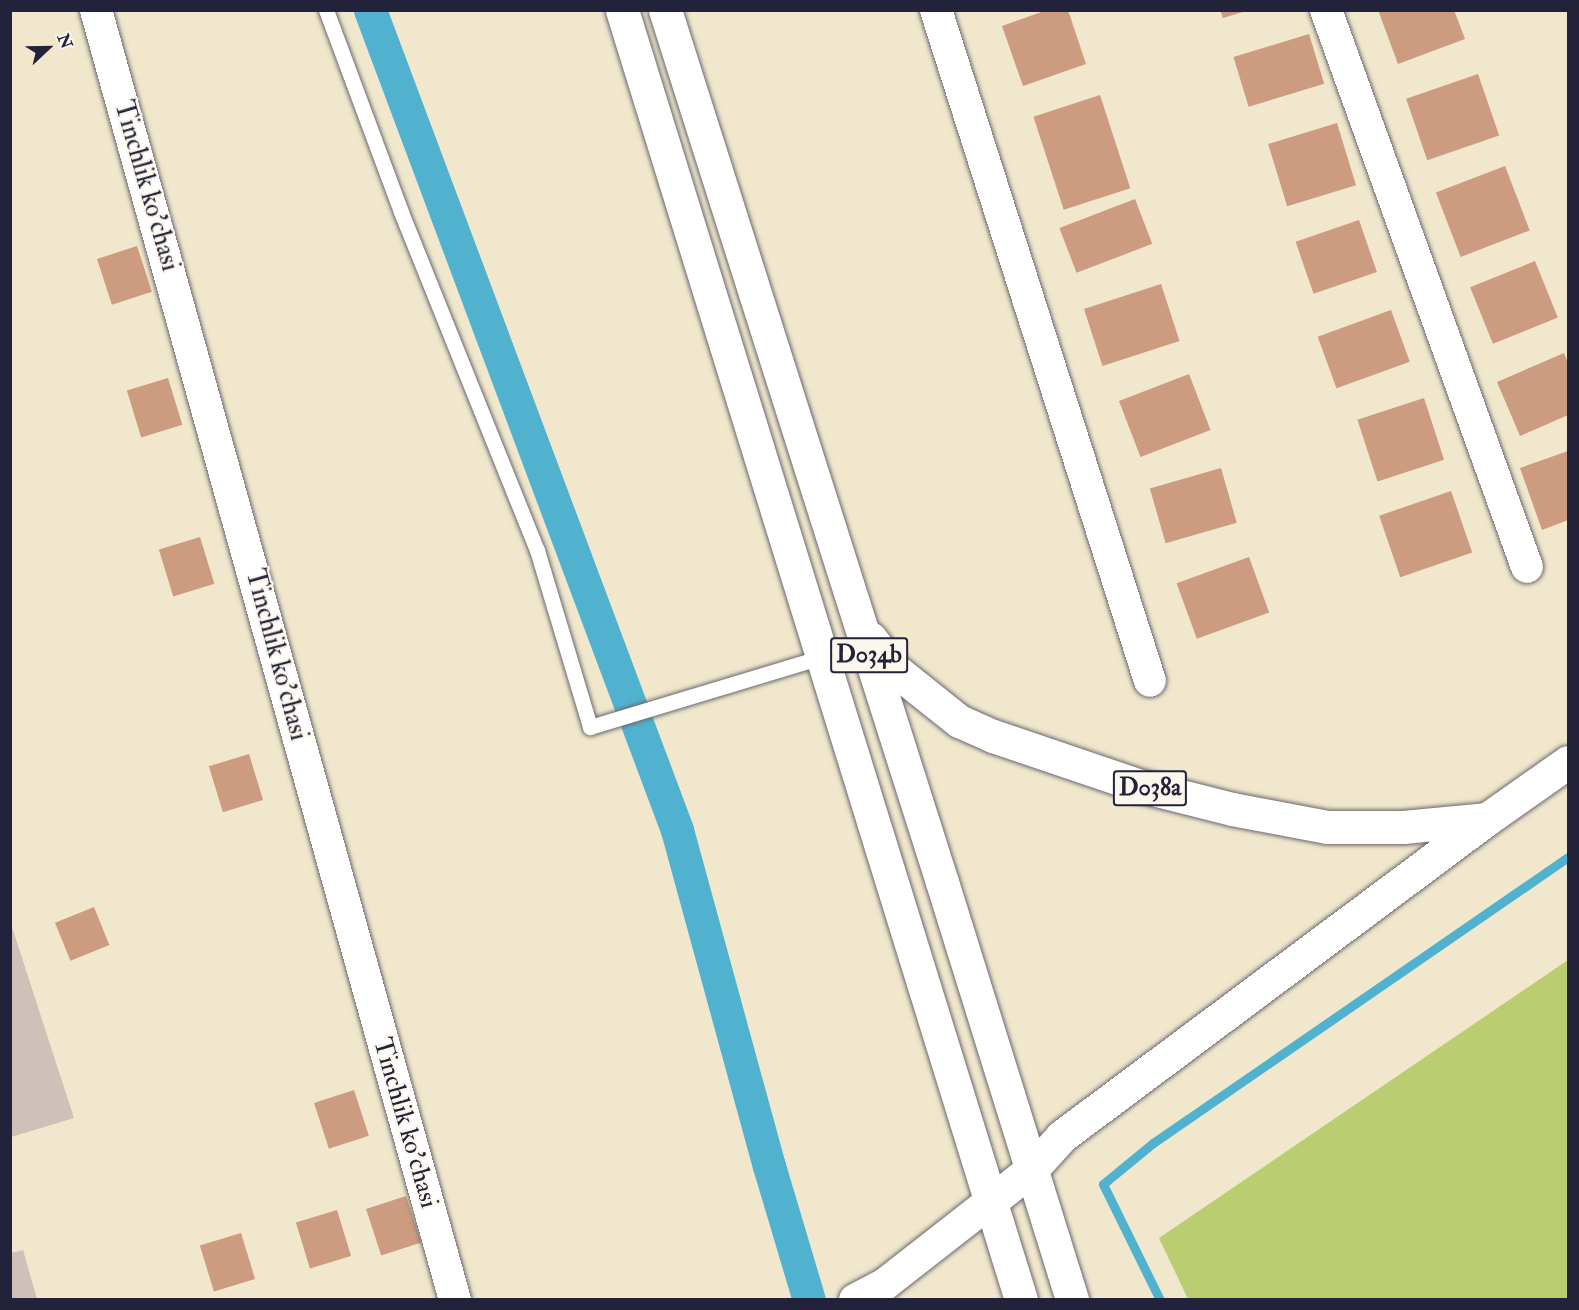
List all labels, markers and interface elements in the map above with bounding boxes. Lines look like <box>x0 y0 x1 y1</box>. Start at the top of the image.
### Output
north arrow <box>18 18 78 78</box>
text: N <box>53 31 77 52</box>
street label: Tinchlik ko'chasi <box>107 97 185 275</box>
street label: Tinchlik ko'chasi <box>238 566 314 744</box>
road number: D034b <box>830 634 908 676</box>
road number: D038a <box>1112 767 1188 809</box>
street label: Tinchlik ko'chasi <box>366 1034 444 1212</box>

